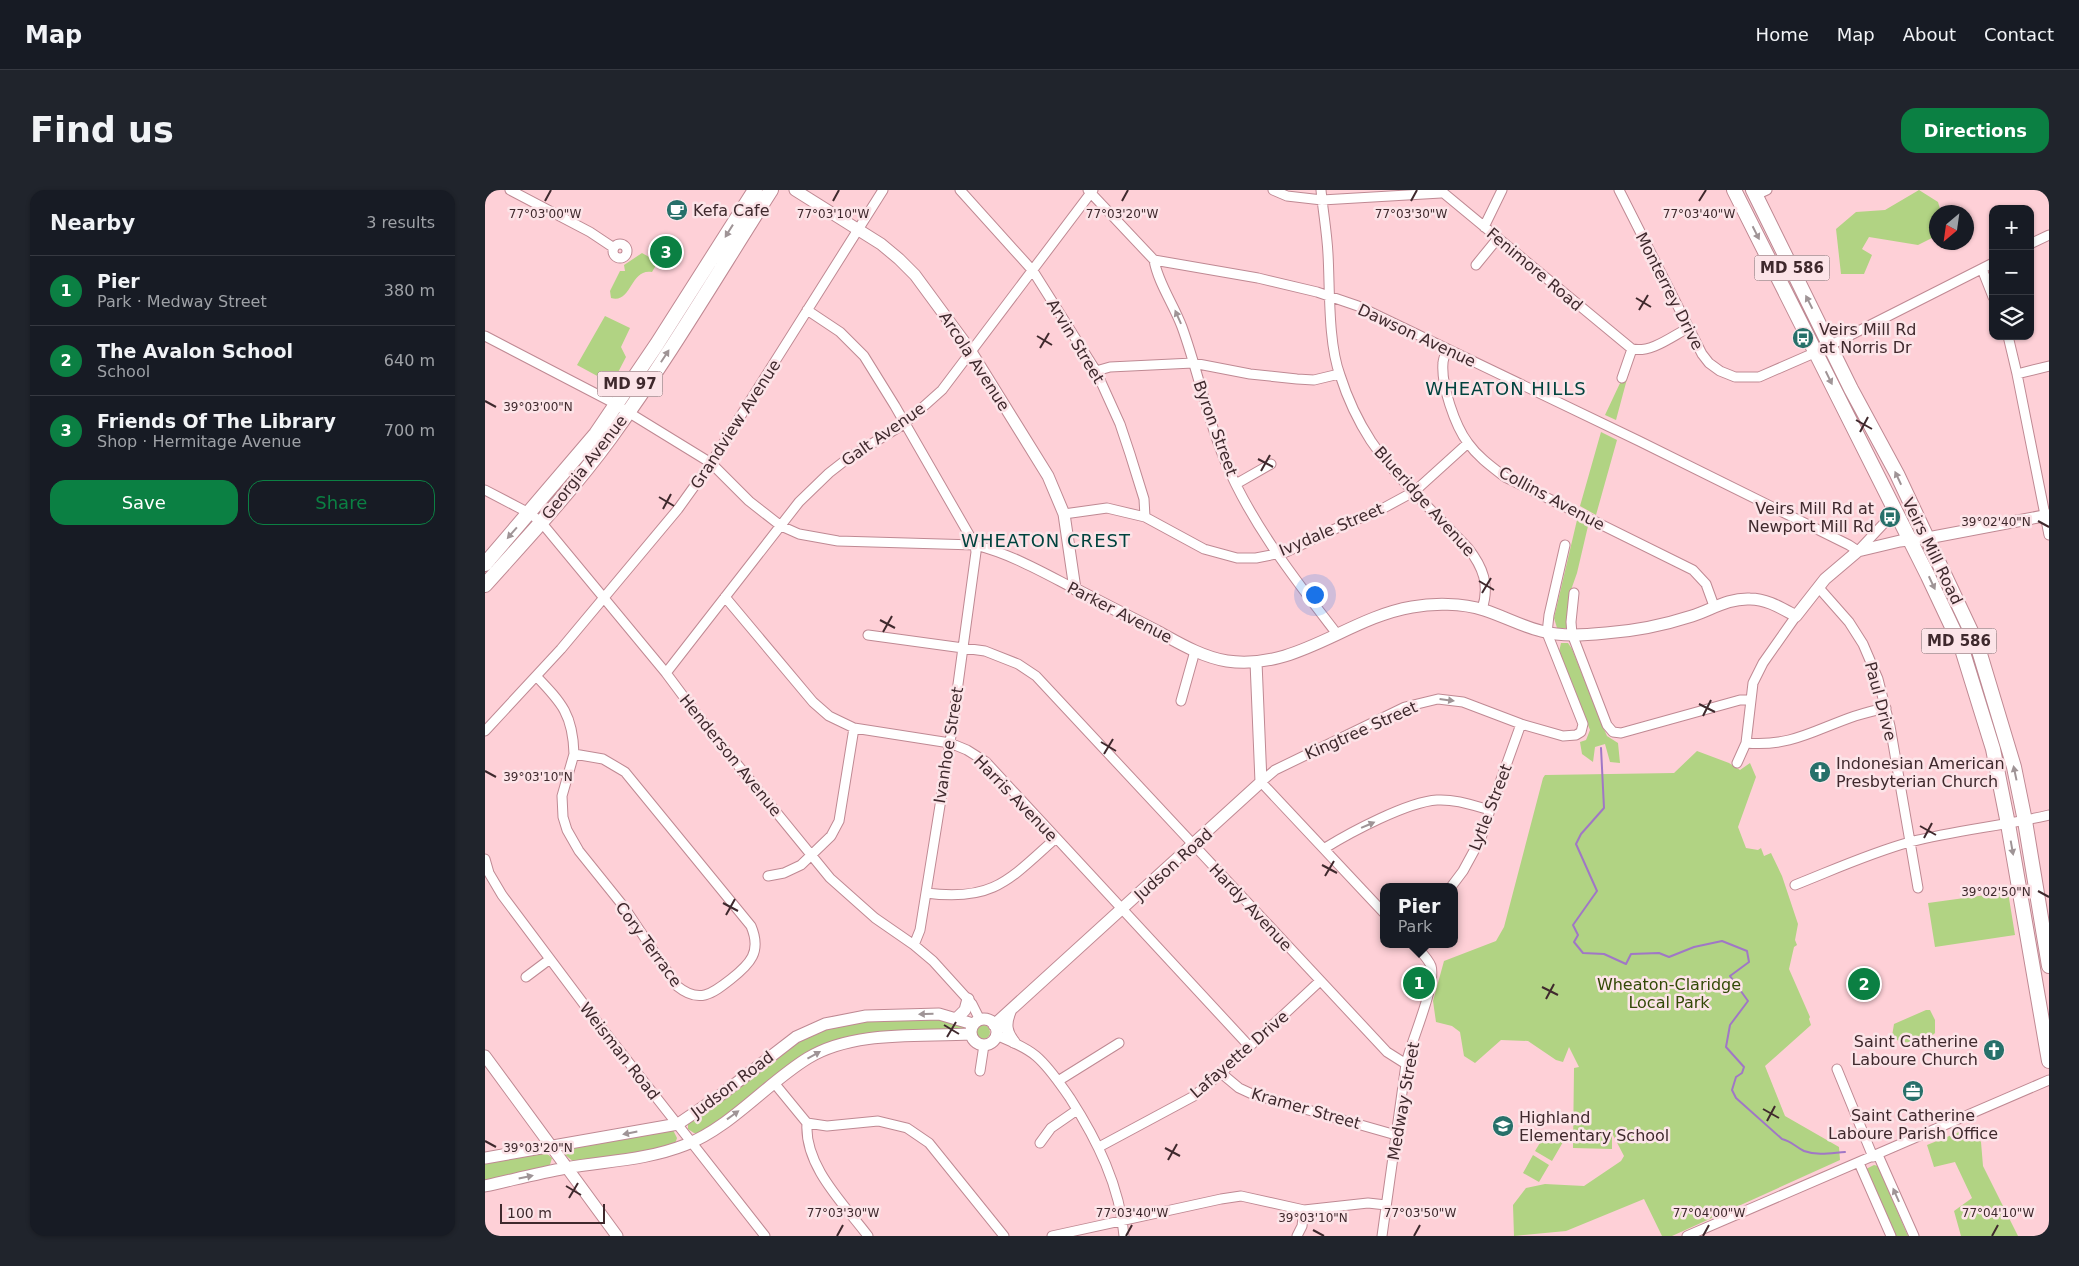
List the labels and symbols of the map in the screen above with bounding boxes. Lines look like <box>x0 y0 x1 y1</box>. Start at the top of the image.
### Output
cafe icon: Kefa Cafe <box>665 198 689 222</box>
place label: Kefa Cafe <box>693 201 770 220</box>
north arrow <box>1929 205 1974 250</box>
text: 77°03'00"W <box>509 207 581 221</box>
text: 77°03'10"W <box>797 207 869 221</box>
text: 77°03'20"W <box>1086 207 1158 221</box>
text: 77°03'30"W <box>1375 207 1447 221</box>
text: 77°03'40"W <box>1663 207 1735 221</box>
street label: Fenimore Road <box>1483 224 1587 315</box>
one-way arrow <box>724 225 734 238</box>
one-way arrow <box>1752 226 1760 241</box>
street label: Monterrey Drive <box>1632 229 1707 353</box>
pin: 3 <box>650 233 682 271</box>
road number: MD 586 <box>1755 256 1829 280</box>
one-way arrow <box>1805 295 1813 309</box>
street label: Arvin Street <box>1043 296 1108 387</box>
street label: Dawson Avenue <box>1355 300 1479 371</box>
street label: Arcola Avenue <box>935 308 1014 414</box>
one-way arrow <box>1173 310 1181 324</box>
place label: Veirs Mill Rd at Norris Dr <box>1819 320 1917 357</box>
bus stop icon: Veirs Mill Rd at Norris Dr <box>1791 326 1815 350</box>
one-way arrow <box>660 350 670 363</box>
street label: Grandview Avenue <box>686 356 784 493</box>
one-way arrow <box>1825 371 1833 386</box>
road number: MD 97 <box>597 372 663 396</box>
street label: Byron Street <box>1189 378 1242 479</box>
district label: WHEATON HILLS <box>1425 378 1587 399</box>
street label: Galt Avenue <box>838 399 929 470</box>
text: 39°03'00"N <box>503 400 573 414</box>
street label: Georgia Avenue <box>538 411 631 523</box>
street label: Blueridge Avenue <box>1370 443 1479 560</box>
street label: Collins Avenue <box>1496 463 1608 534</box>
one-way arrow <box>1894 471 1902 485</box>
street label: Veirs Mill Road <box>1899 495 1967 608</box>
street label: Ivydale Street <box>1276 499 1386 560</box>
place label: Veirs Mill Rd at Newport Mill Rd <box>1748 499 1874 536</box>
bus stop icon: Veirs Mill Rd at Newport Mill Rd <box>1878 505 1902 529</box>
text: 39°02'40"N <box>1961 515 2031 529</box>
one-way arrow <box>506 527 518 539</box>
district label: WHEATON CREST <box>961 530 1131 551</box>
one-way arrow <box>1928 576 1936 590</box>
street label: Parker Avenue <box>1064 578 1175 647</box>
your location <box>1302 582 1328 608</box>
road number: MD 586 <box>1921 628 1997 654</box>
street label: Paul Drive <box>1861 660 1900 743</box>
street label: Ivanhoe Street <box>930 686 967 805</box>
street label: Henderson Avenue <box>676 691 786 820</box>
street label: Kingtree Street <box>1302 697 1420 764</box>
one-way arrow <box>1440 697 1456 705</box>
street label: Harris Avenue <box>970 751 1061 845</box>
place label: Indonesian American Presbyterian Church <box>1836 754 2005 791</box>
church icon: Indonesian American Presbyterian Church <box>1808 760 1832 784</box>
street label: Lytle Street <box>1465 761 1516 853</box>
one-way arrow <box>2011 765 2019 780</box>
text: 39°03'10"N <box>503 770 573 784</box>
one-way arrow <box>1361 820 1375 828</box>
street label: Judson Road <box>1130 824 1216 905</box>
one-way arrow <box>2009 840 2017 856</box>
street label: Hardy Avenue <box>1205 860 1296 955</box>
text: 39°02'50"N <box>1961 885 2031 899</box>
street label: Cory Terrace <box>611 898 686 990</box>
pin: 1 <box>1403 964 1435 1002</box>
pin: 2 <box>1848 965 1880 1003</box>
park label: Wheaton-Claridge Local Park <box>1597 975 1741 1012</box>
street label: Weisman Road <box>576 999 664 1104</box>
street label: Lafayette Drive <box>1186 1007 1292 1102</box>
one-way arrow <box>918 1010 934 1018</box>
place label: Saint Catherine Laboure Church <box>1851 1032 1978 1069</box>
church icon: Saint Catherine Laboure Church <box>1982 1038 2006 1062</box>
street label: Medway Street <box>1384 1040 1423 1162</box>
street label: Judson Road <box>686 1047 777 1122</box>
one-way arrow <box>807 1050 820 1059</box>
office icon: Saint Catherine Laboure Parish Office <box>1901 1079 1925 1103</box>
street label: Kramer Street <box>1249 1084 1363 1133</box>
place label: Saint Catherine Laboure Parish Office <box>1828 1106 1998 1143</box>
place label: Highland Elementary School <box>1519 1108 1669 1145</box>
one-way arrow <box>726 1110 740 1120</box>
school or university icon: Highland Elementary School <box>1491 1114 1515 1138</box>
one-way arrow <box>622 1129 638 1137</box>
text: 39°03'20"N <box>503 1141 573 1155</box>
one-way arrow <box>518 1173 533 1181</box>
one-way arrow <box>1892 1188 1900 1202</box>
scale bar <box>500 1201 605 1224</box>
text: 77°03'30"W <box>807 1206 879 1220</box>
text: 77°03'40"W <box>1096 1206 1168 1220</box>
text: 77°03'50"W <box>1384 1206 1456 1220</box>
text: 77°04'00"W <box>1673 1206 1745 1220</box>
text: 77°04'10"W <box>1962 1206 2034 1220</box>
text: 39°03'10"N <box>1278 1211 1348 1225</box>

